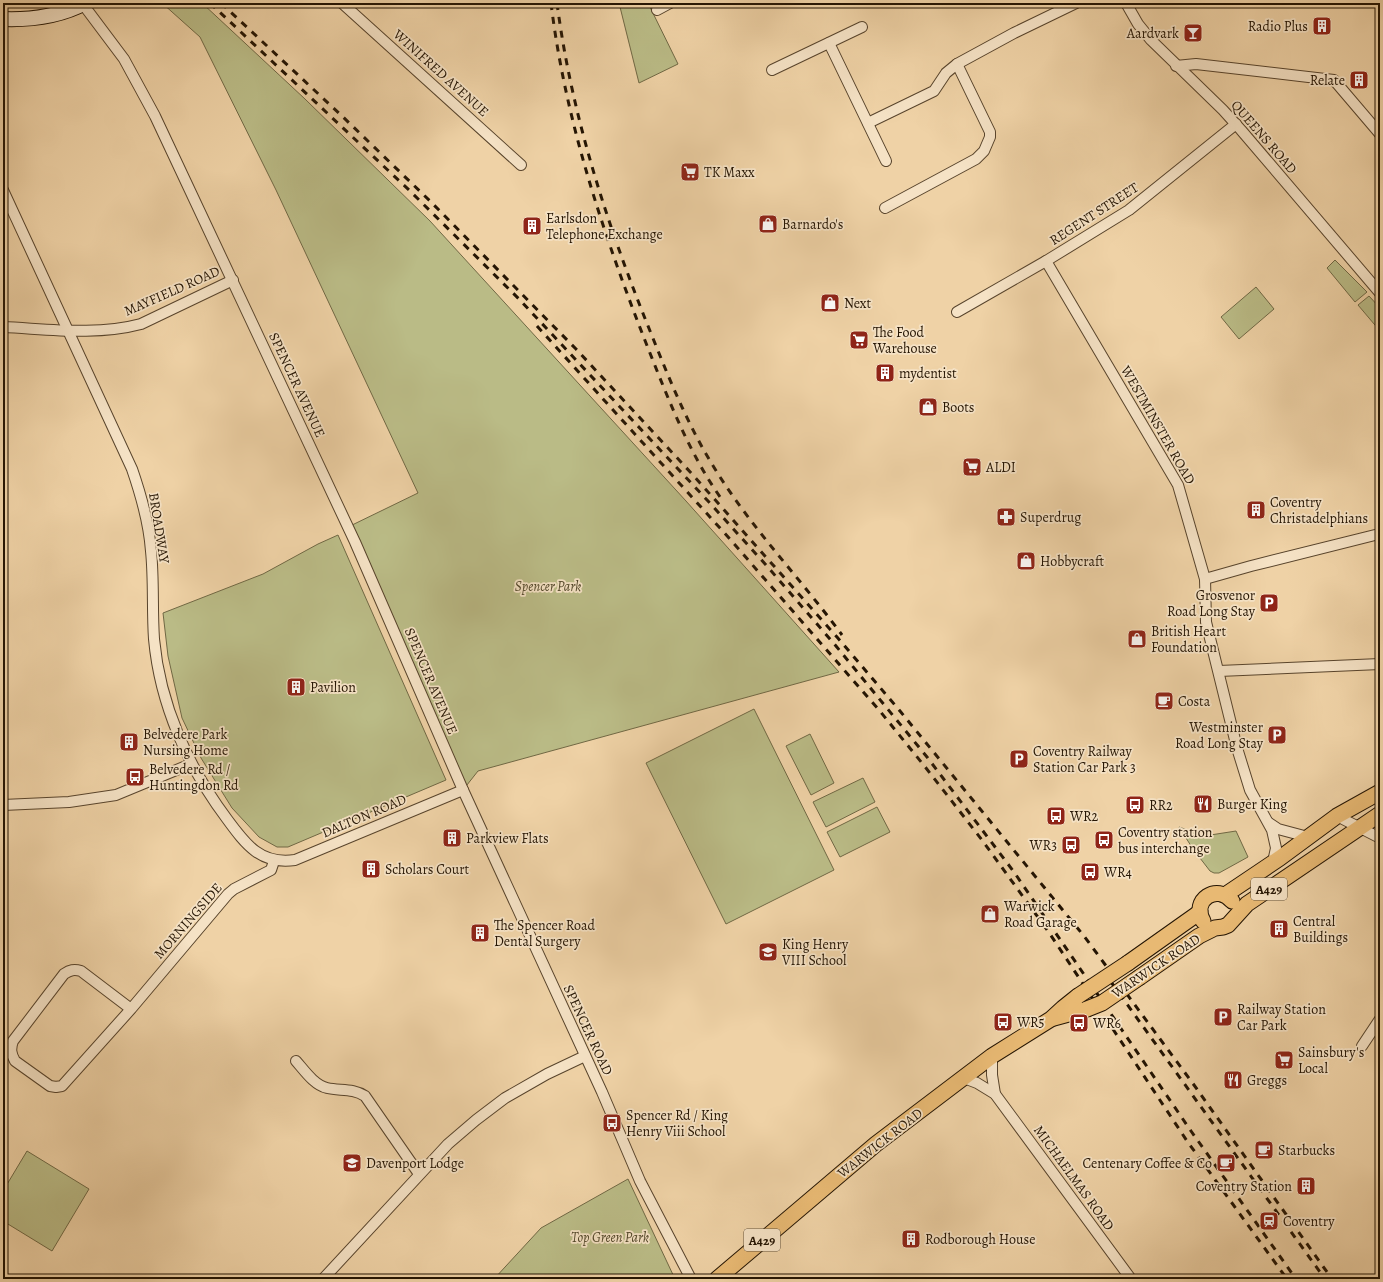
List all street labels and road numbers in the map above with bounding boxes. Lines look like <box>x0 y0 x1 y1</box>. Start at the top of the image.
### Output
street label: WINIFRED AVENUE <box>389 24 493 121</box>
street label: QUEENS ROAD <box>1227 96 1301 178</box>
street label: REGENT STREET <box>1046 178 1142 250</box>
street label: MAYFIELD ROAD <box>121 261 223 321</box>
street label: SPENCER AVENUE <box>264 329 330 441</box>
street label: WESTMINSTER ROAD <box>1116 361 1200 488</box>
street label: BROADWAY <box>144 491 174 565</box>
street label: SPENCER AVENUE <box>400 625 462 737</box>
street label: DALTON ROAD <box>319 790 409 842</box>
road number: A429 <box>1251 878 1287 900</box>
street label: MORNINGSIDE <box>150 879 226 963</box>
street label: WARWICK ROAD <box>1107 929 1204 1003</box>
street label: SPENCER ROAD <box>559 982 617 1078</box>
street label: WARWICK ROAD <box>833 1104 927 1183</box>
street label: MICHAELMAS ROAD <box>1029 1122 1119 1235</box>
road number: A429 <box>744 1229 780 1251</box>

